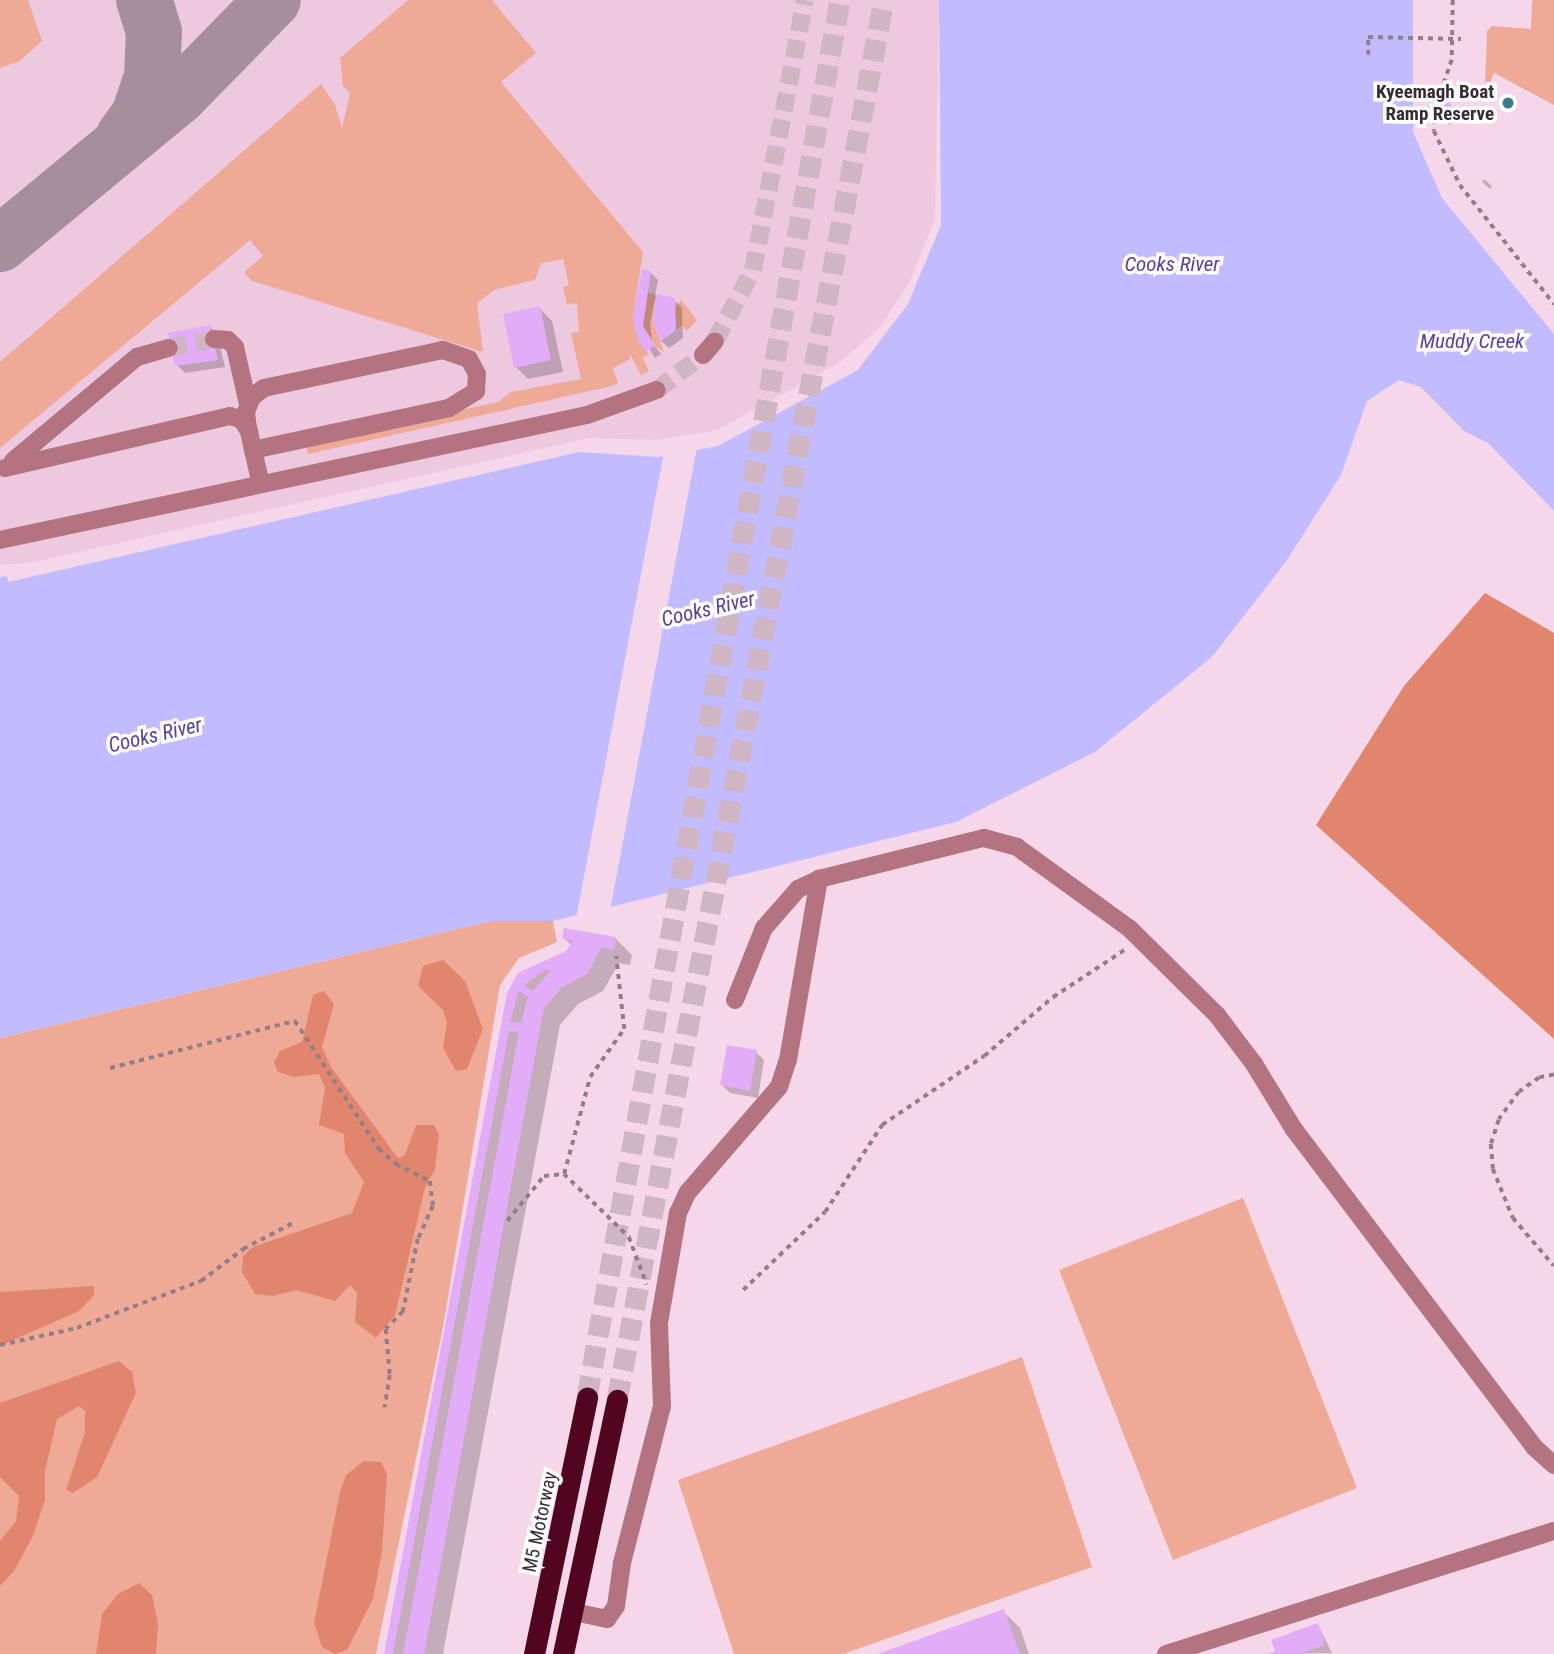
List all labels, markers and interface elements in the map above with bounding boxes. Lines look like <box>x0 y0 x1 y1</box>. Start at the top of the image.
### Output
place label: Kyeemagh Boat Ramp Reserve <box>1376 81 1494 125</box>
marker: Kyeemagh Boat Ramp Reserve <box>1500 95 1516 111</box>
water label: Cooks River <box>1124 251 1220 277</box>
water label: Muddy Creek <box>1420 328 1524 354</box>
water label: Cooks River <box>659 586 757 632</box>
water label: Cooks River <box>106 712 204 758</box>
street label: M5 Motorway <box>518 1470 562 1574</box>

